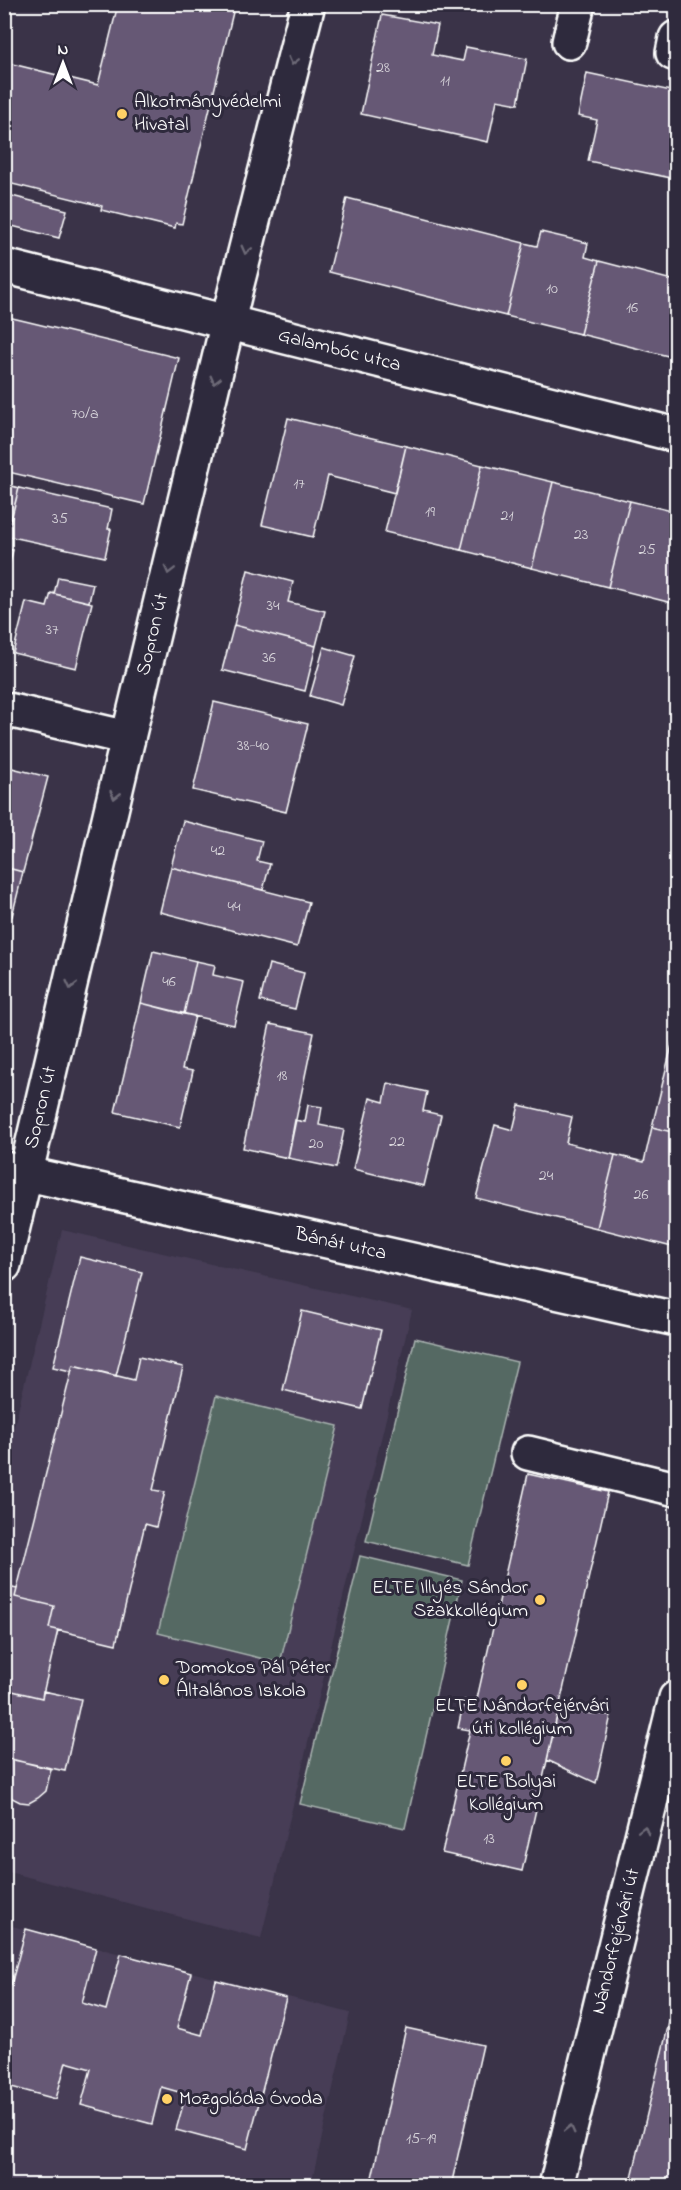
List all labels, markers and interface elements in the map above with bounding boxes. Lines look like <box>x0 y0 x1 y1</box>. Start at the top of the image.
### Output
north arrow <box>33 33 93 93</box>
text: N <box>58 38 69 62</box>
one-way arrow <box>288 56 301 66</box>
house number: 28 <box>376 56 390 80</box>
house number: 11 <box>440 69 450 93</box>
place label: Alkotmányvédelmi Hivatal <box>134 88 282 140</box>
marker: Alkotmányvédelmi Hivatal <box>115 107 129 121</box>
one-way arrow <box>240 245 253 255</box>
house number: 10 <box>546 277 558 301</box>
house number: 16 <box>626 296 638 320</box>
street label: Galambóc utca <box>275 321 404 380</box>
one-way arrow <box>209 375 222 385</box>
house number: 70/a <box>71 402 99 426</box>
house number: 17 <box>293 472 305 496</box>
house number: 19 <box>425 500 435 524</box>
house number: 21 <box>500 504 514 528</box>
house number: 35 <box>52 507 68 531</box>
house number: 23 <box>574 523 588 547</box>
house number: 25 <box>638 538 656 562</box>
one-way arrow <box>163 565 176 575</box>
street label: Sopron út <box>129 590 177 678</box>
house number: 34 <box>266 594 280 618</box>
house number: 37 <box>45 618 59 642</box>
house number: 36 <box>262 646 276 670</box>
house number: 38-40 <box>237 734 269 758</box>
one-way arrow <box>109 790 122 800</box>
house number: 42 <box>211 839 225 863</box>
house number: 44 <box>227 895 241 919</box>
house number: 46 <box>162 970 176 994</box>
one-way arrow <box>65 980 78 990</box>
street label: Sopron út <box>17 1063 65 1151</box>
house number: 18 <box>276 1064 288 1088</box>
house number: 22 <box>389 1130 405 1154</box>
house number: 20 <box>309 1132 324 1156</box>
house number: 24 <box>539 1164 554 1188</box>
house number: 26 <box>634 1183 649 1207</box>
street label: Bánát utca <box>291 1220 389 1268</box>
place label: ELTE Illyés Sándor Szakkollégium <box>372 1574 529 1627</box>
marker: ELTE Illyés Sándor Szakkollégium <box>533 1593 547 1607</box>
place label: Domokos Pál Péter Általános Iskola <box>175 1654 332 1706</box>
marker: Domokos Pál Péter Általános Iskola <box>157 1673 171 1687</box>
marker: ELTE Nándorfejérvári úti kollégium <box>515 1678 529 1692</box>
place label: ELTE Nándorfejérvári úti kollégium <box>435 1692 609 1745</box>
marker: ELTE Bolyai Kollégium <box>499 1754 513 1768</box>
place label: ELTE Bolyai Kollégium <box>456 1768 556 1821</box>
one-way arrow <box>636 1825 649 1835</box>
house number: 13 <box>483 1827 495 1851</box>
street label: Nándorfejérvári út <box>584 1865 648 2017</box>
place label: Mozgolóda Óvoda <box>179 2085 323 2115</box>
marker: Mozgolóda Óvoda <box>160 2092 174 2106</box>
one-way arrow <box>563 2124 576 2134</box>
house number: 15-19 <box>406 2127 436 2151</box>

